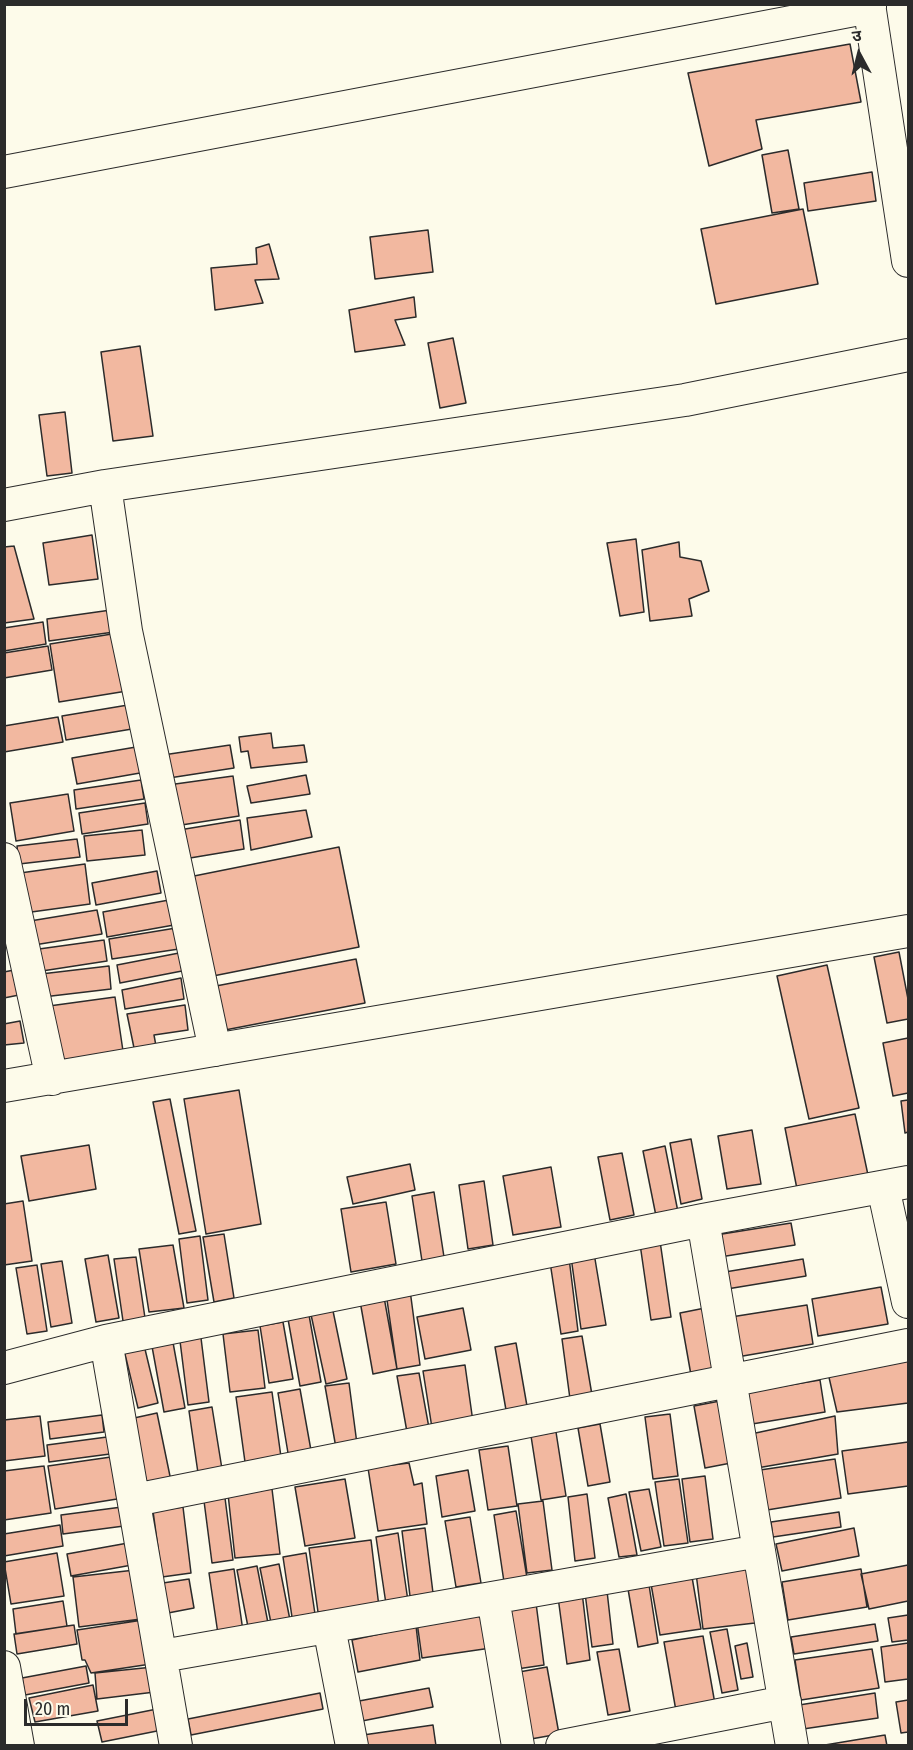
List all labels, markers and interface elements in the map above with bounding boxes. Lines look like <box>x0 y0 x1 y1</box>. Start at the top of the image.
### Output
north arrow <box>829 24 889 84</box>
text: उ <box>851 26 863 46</box>
scale bar <box>27 1687 130 1725</box>
text: 20 m <box>35 1698 70 1720</box>

